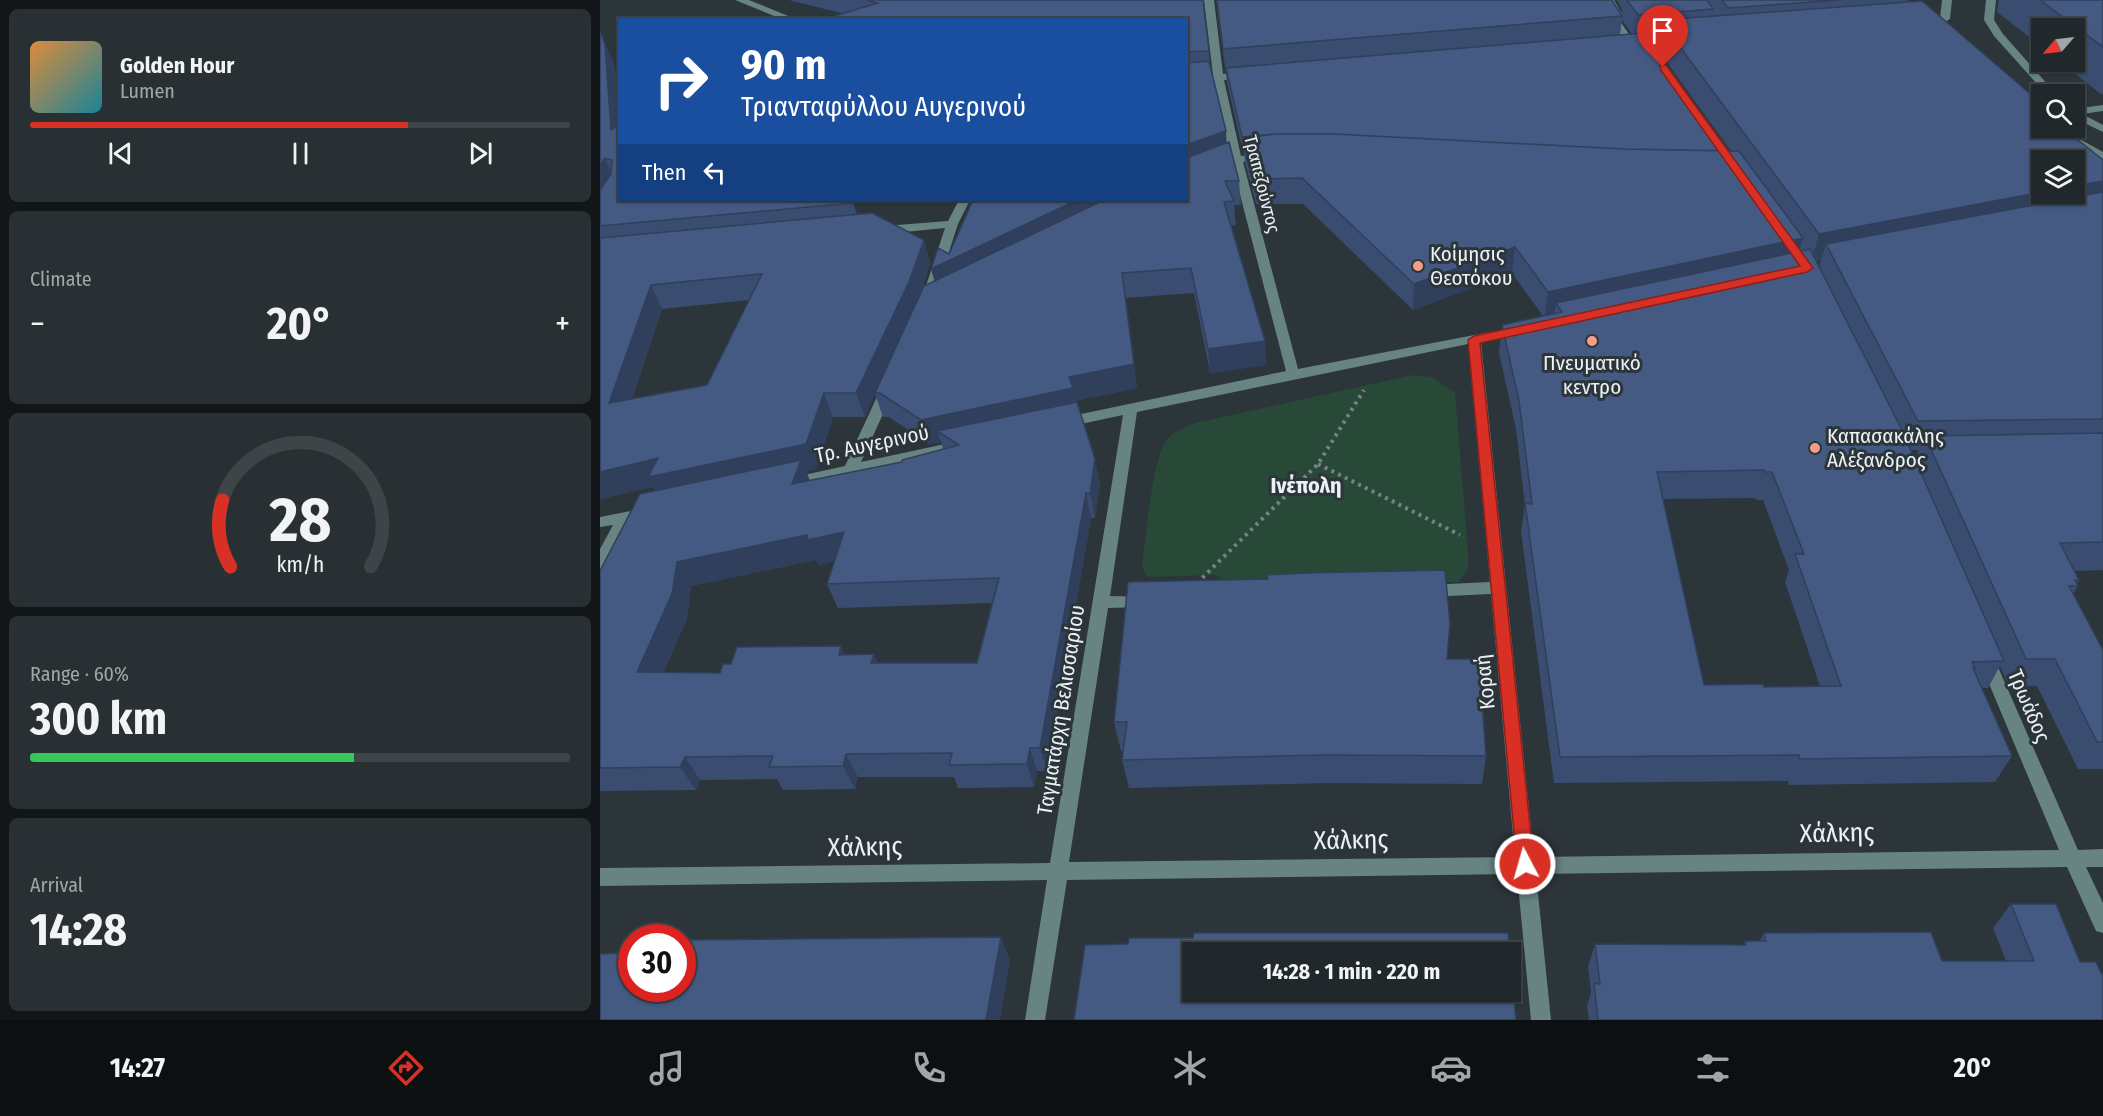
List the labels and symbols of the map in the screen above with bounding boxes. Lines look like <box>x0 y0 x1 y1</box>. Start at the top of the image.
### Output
pin <box>1637 5 1688 67</box>
north arrow <box>2031 18 2085 72</box>
street label: Τραπεζούντος <box>1239 133 1285 236</box>
place label: Κοίμησις Θεοτόκου <box>1430 241 1513 291</box>
marker: Κοίμησις Θεοτόκου <box>1411 259 1425 273</box>
marker: Πνευματικό κεντρο <box>1585 334 1599 348</box>
place label: Πνευματικό κεντρο <box>1543 350 1641 400</box>
street label: Τρ. Αυγερινού <box>813 419 931 469</box>
place label: Καπασακάλης Αλέξανδρος <box>1827 423 1944 473</box>
marker: Καπασακάλης Αλέξανδρος <box>1808 441 1822 455</box>
district label: Ινέπολη <box>1270 472 1342 499</box>
street label: Ταγματάρχη Βελισσαρίου <box>1032 603 1090 817</box>
street label: Κοραή <box>1469 653 1501 711</box>
street label: Τρωάδος <box>2002 666 2056 746</box>
street label: Χάλκης <box>1799 817 1875 849</box>
street label: Χάλκης <box>1313 824 1389 856</box>
street label: Χάλκης <box>827 831 903 863</box>
position arrow <box>1493 832 1557 896</box>
speed limit sign: 30 <box>618 924 696 1002</box>

